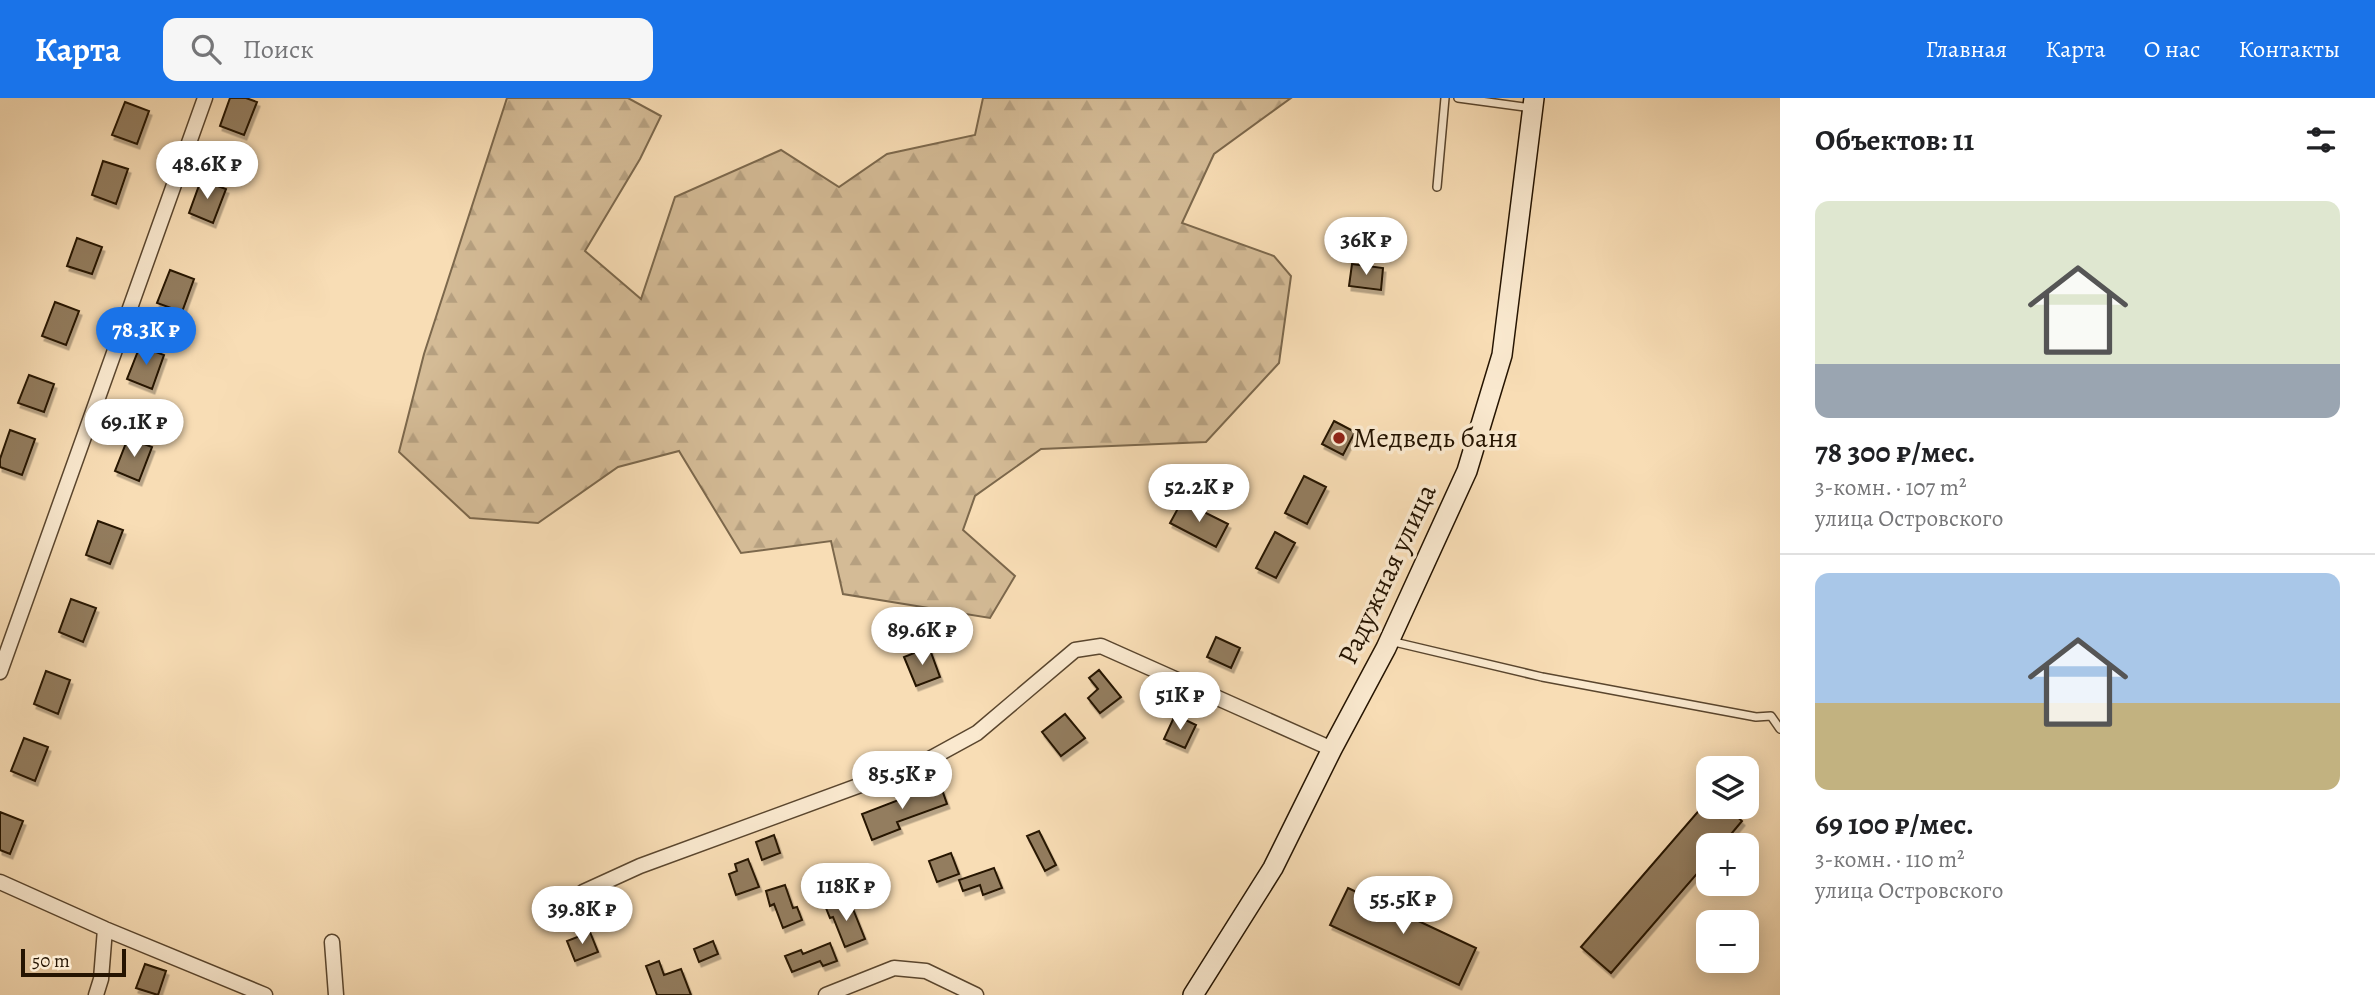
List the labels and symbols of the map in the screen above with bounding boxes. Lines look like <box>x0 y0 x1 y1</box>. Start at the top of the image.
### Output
pin: 48.6K ₽ <box>142 141 272 201</box>
pin: 36K ₽ <box>1317 218 1415 277</box>
pin: 78.3K ₽ <box>81 308 211 367</box>
pin: 69.1K ₽ <box>69 400 199 459</box>
place label: Медведь баня <box>1353 419 1518 457</box>
marker: Медведь баня <box>1331 430 1347 446</box>
pin: 52.2K ₽ <box>1134 464 1264 524</box>
street label: Радужная улица <box>1329 478 1445 670</box>
pin: 89.6K ₽ <box>857 608 987 667</box>
pin: 51K ₽ <box>1131 672 1229 732</box>
pin: 85.5K ₽ <box>837 752 967 811</box>
pin: 118K ₽ <box>789 864 903 923</box>
pin: 55.5K ₽ <box>1338 876 1468 936</box>
pin: 39.8K ₽ <box>517 886 647 946</box>
scale bar <box>21 946 126 978</box>

